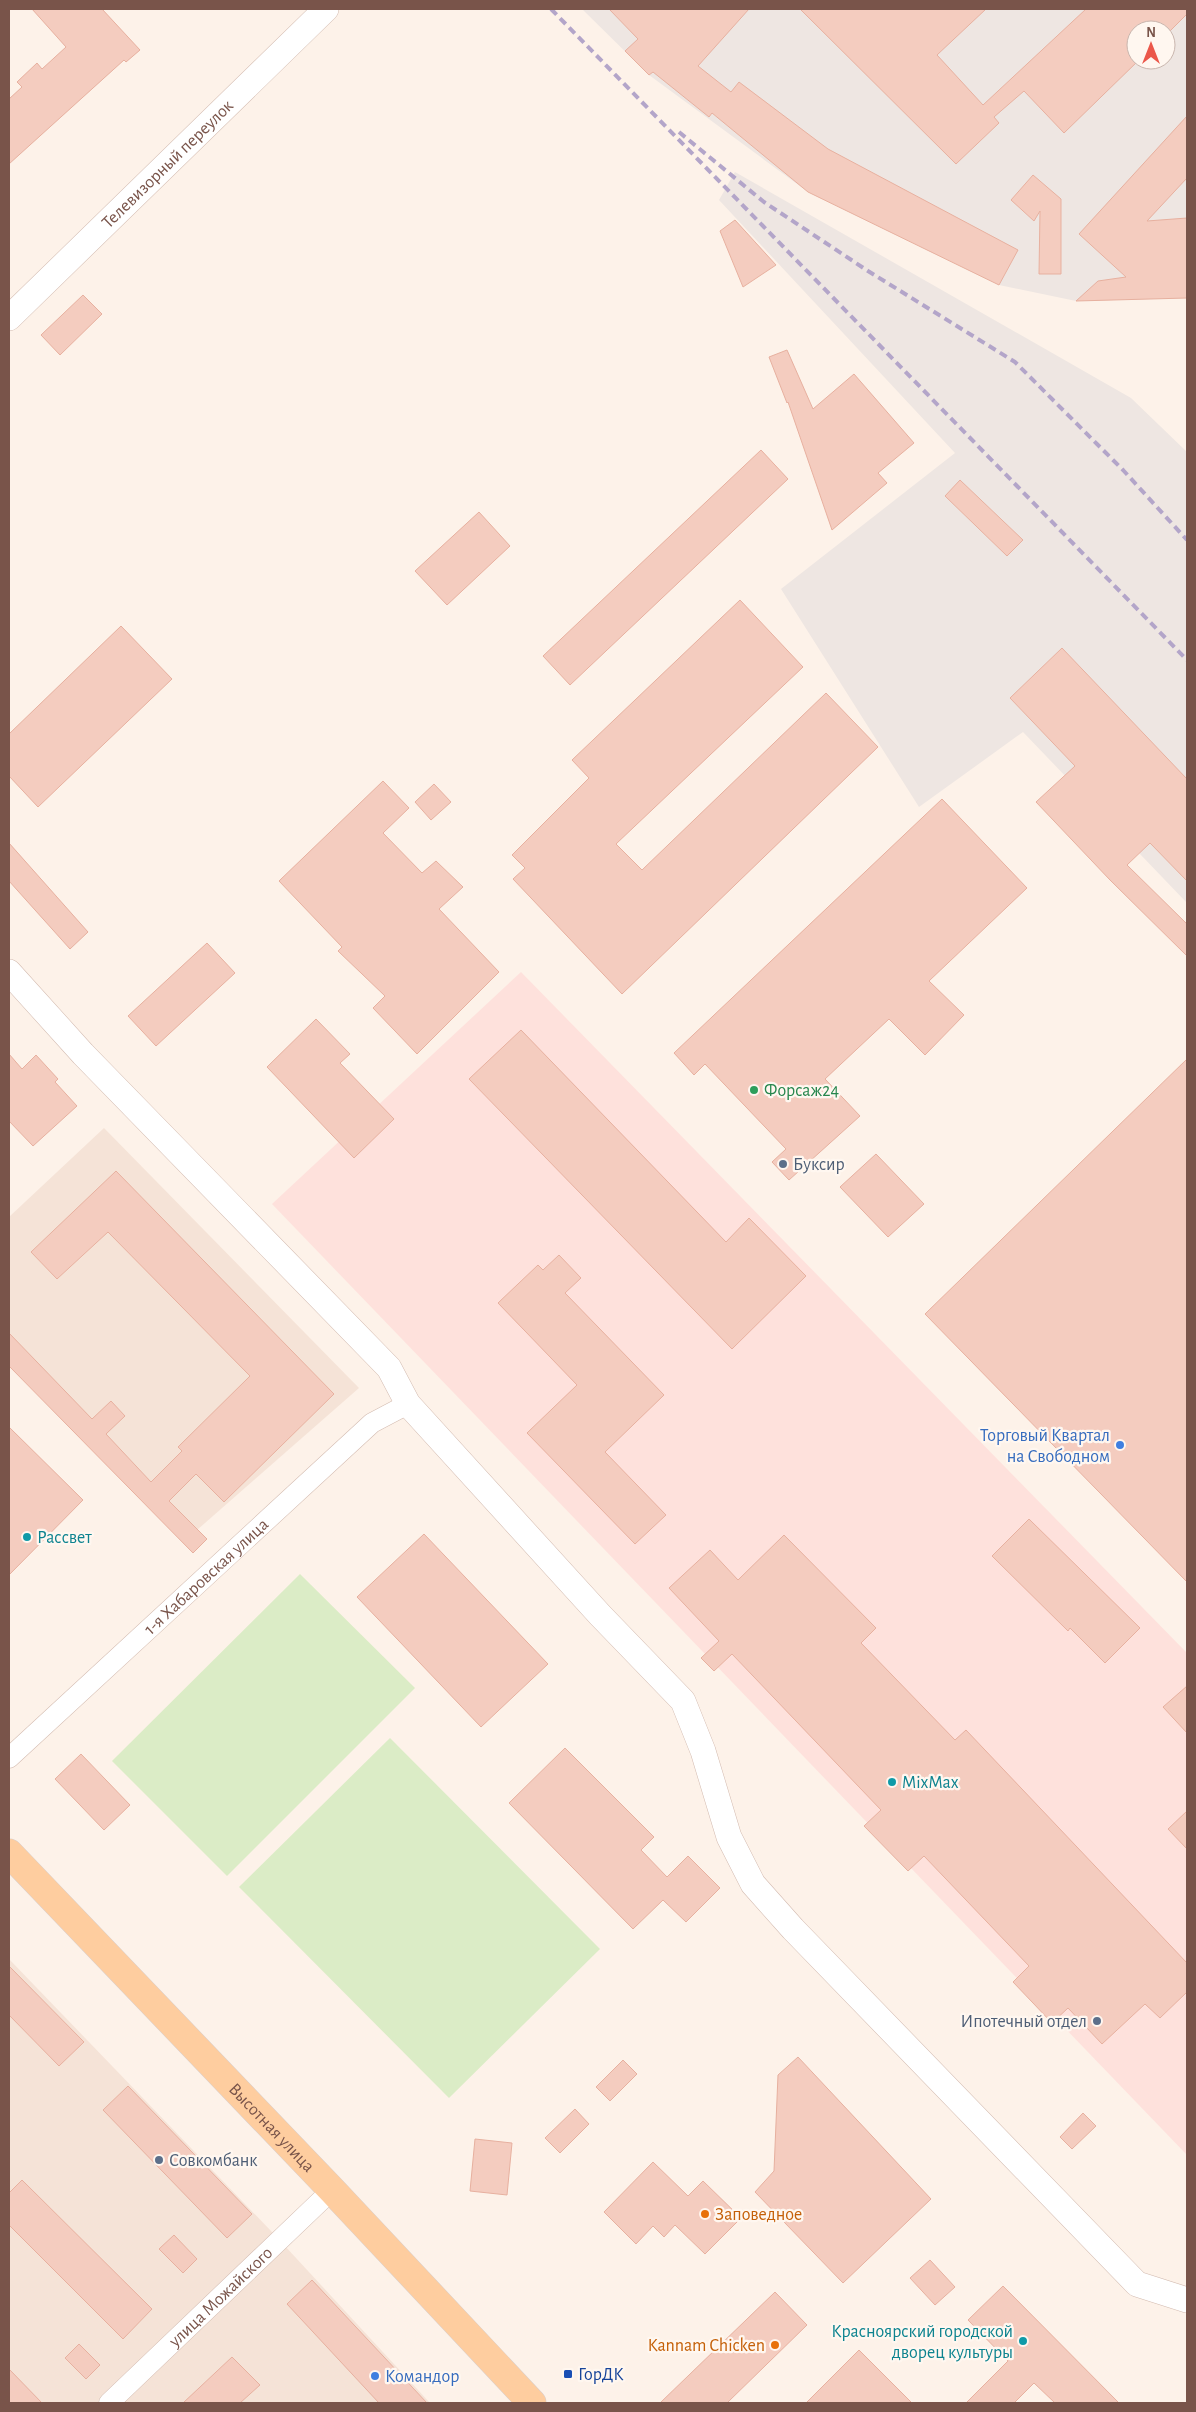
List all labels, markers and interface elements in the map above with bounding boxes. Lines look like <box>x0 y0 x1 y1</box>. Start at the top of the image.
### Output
north arrow <box>1126 20 1176 70</box>
text: N <box>1146 26 1156 40</box>
street label: Телевизорный переулок <box>99 96 238 232</box>
place label: Форсаж24 <box>764 1082 839 1100</box>
marker: Форсаж24 <box>748 1084 760 1096</box>
place label: Буксир <box>793 1156 845 1174</box>
marker: Буксир <box>777 1158 789 1170</box>
place label: Торговый Квартал на Свободном <box>980 1427 1110 1466</box>
marker: Торговый Квартал на Свободном <box>1114 1439 1126 1451</box>
street label: 1-я Хабаровская улица <box>141 1515 272 1639</box>
place label: Рассвет <box>37 1529 92 1547</box>
marker: Рассвет <box>21 1531 33 1543</box>
place label: MixMax <box>902 1774 959 1792</box>
marker: MixMax <box>886 1776 898 1788</box>
place label: Ипотечный отдел <box>961 2013 1087 2031</box>
marker: Ипотечный отдел <box>1091 2015 1103 2027</box>
street label: Высотная улица <box>225 2080 318 2176</box>
place label: Совкомбанк <box>169 2151 258 2170</box>
marker: Совкомбанк <box>153 2154 165 2166</box>
place label: Заповедное <box>715 2206 802 2224</box>
marker: Заповедное <box>699 2208 711 2220</box>
street label: улица Можайского <box>165 2244 276 2351</box>
place label: Красноярский городской дворец культуры <box>831 2323 1013 2362</box>
marker: Красноярский городской дворец культуры <box>1017 2335 1029 2347</box>
place label: Kannam Chicken <box>648 2337 765 2355</box>
marker: Kannam Chicken <box>769 2339 781 2351</box>
place label: ГорДК <box>578 2366 624 2384</box>
place label: Командор <box>385 2368 459 2386</box>
marker: ГорДК <box>562 2368 574 2380</box>
marker: Командор <box>369 2370 381 2382</box>

